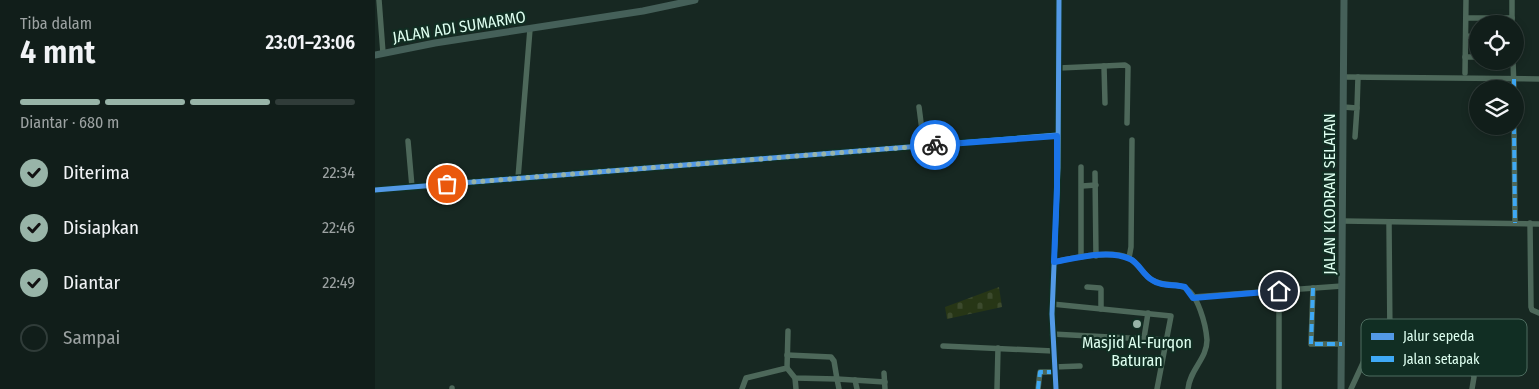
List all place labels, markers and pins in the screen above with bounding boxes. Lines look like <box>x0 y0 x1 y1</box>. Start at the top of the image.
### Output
pin <box>426 163 468 205</box>
pin <box>1258 270 1300 312</box>
marker: Masjid Al-Furqon Baturan <box>1131 318 1143 330</box>
place label: Masjid Al-Furqon Baturan <box>1082 333 1192 370</box>

